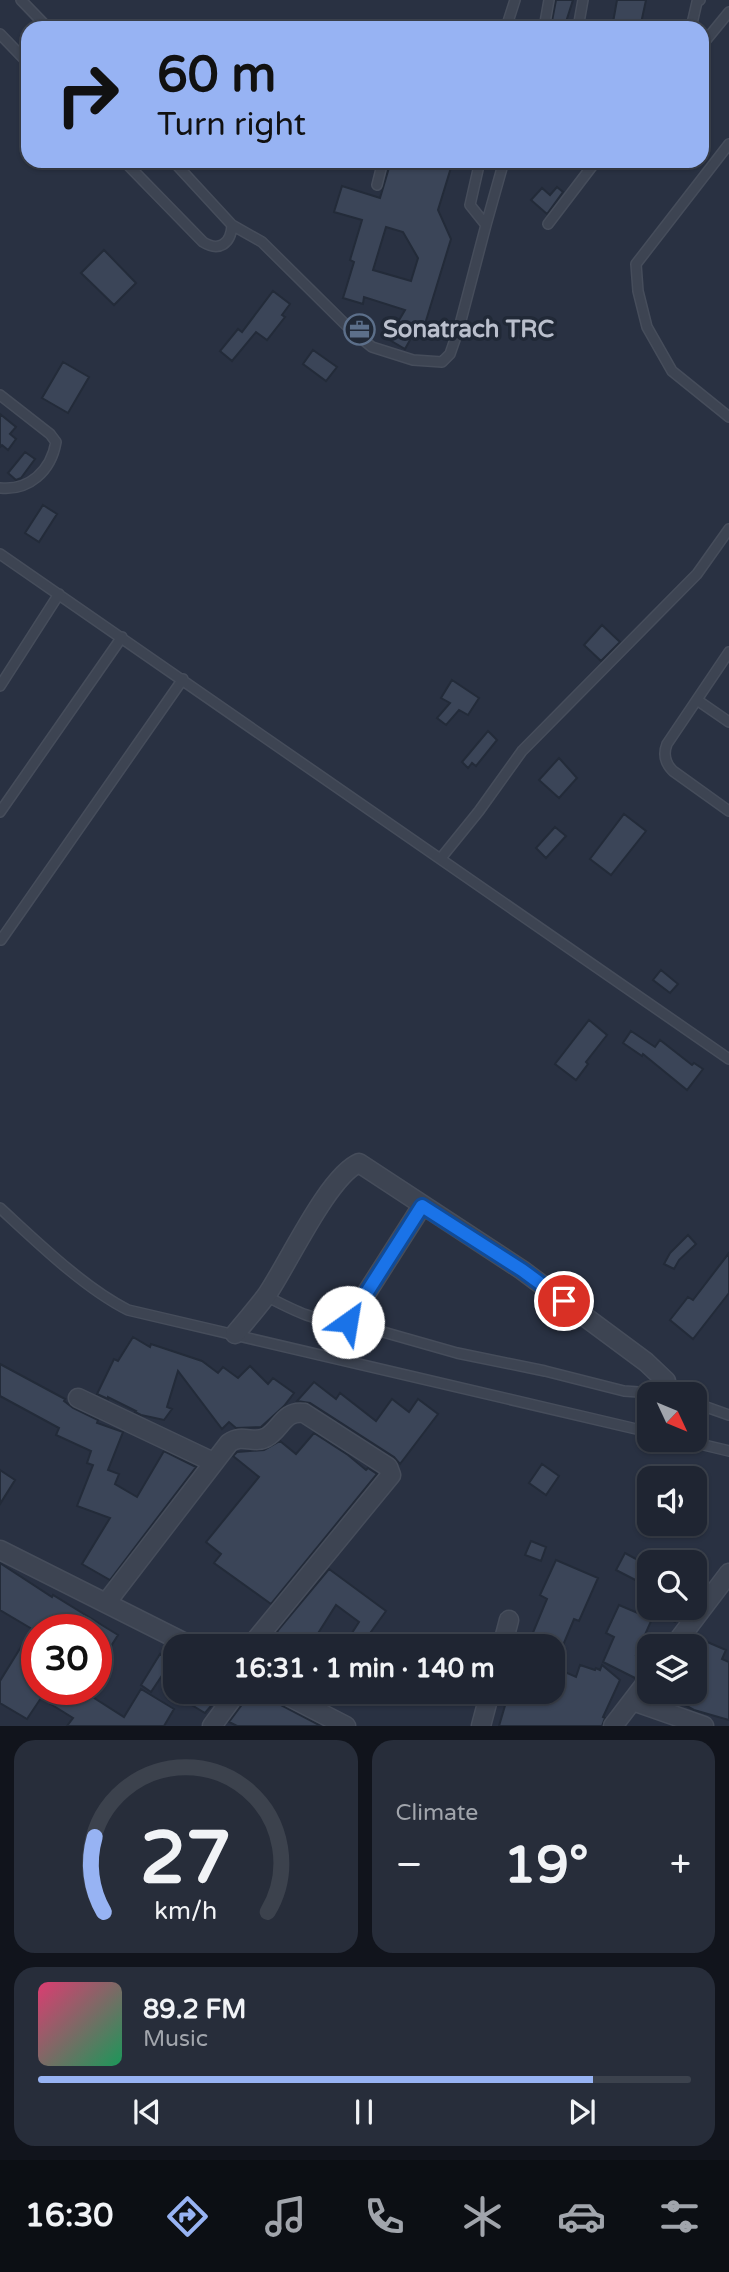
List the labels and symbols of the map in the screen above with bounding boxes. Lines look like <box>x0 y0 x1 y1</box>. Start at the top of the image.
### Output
office icon: Sonatrach TRC <box>343 312 377 346</box>
place label: Sonatrach TRC <box>383 315 554 344</box>
pin <box>534 1271 594 1331</box>
position arrow <box>311 1285 385 1359</box>
north arrow <box>637 1382 707 1452</box>
speed limit sign: 30 <box>21 1614 112 1705</box>

